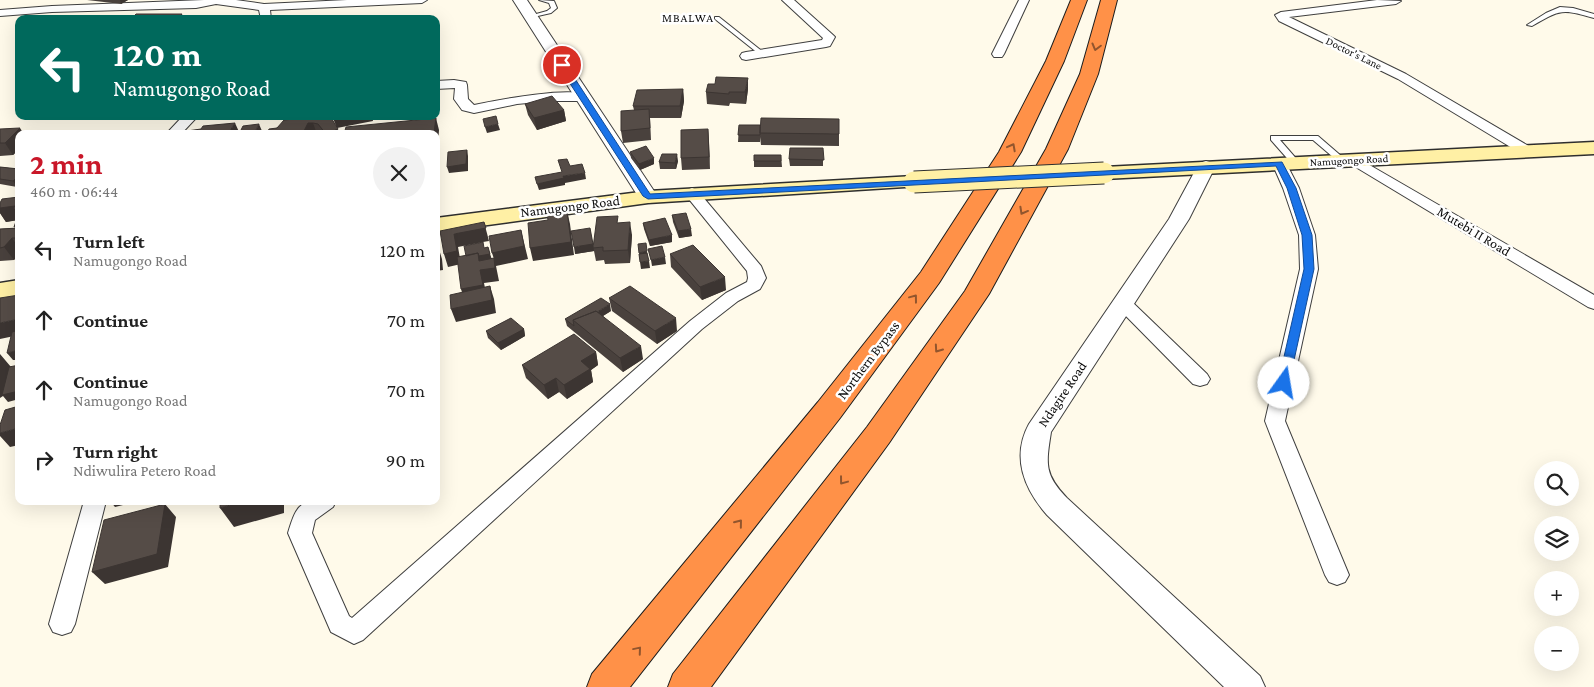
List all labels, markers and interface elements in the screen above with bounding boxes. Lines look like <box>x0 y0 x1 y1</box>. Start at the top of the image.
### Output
district label: MBALWA <box>662 11 714 25</box>
street label: Doctor's Lane <box>1324 34 1384 72</box>
icon: left <box>30 35 95 100</box>
text: 120 m <box>113 35 202 74</box>
one-way arrow <box>1091 43 1102 52</box>
pin <box>541 44 583 86</box>
icon: arrive <box>548 51 576 79</box>
text: Namugongo Road <box>113 76 270 101</box>
one-way arrow <box>1006 143 1016 152</box>
text: 2 min <box>30 147 102 180</box>
button: close <box>373 147 425 199</box>
street label: Namugongo Road <box>1309 152 1389 169</box>
text: 460 m · 06:44 <box>30 183 118 200</box>
street label: Namugongo Road <box>519 192 621 220</box>
street label: Mutebi II Road <box>1434 203 1514 259</box>
one-way arrow <box>1019 205 1029 214</box>
text: Turn left <box>73 231 145 252</box>
icon: left <box>30 236 58 264</box>
text: 120 m <box>380 240 425 261</box>
text: Namugongo Road <box>73 252 187 269</box>
one-way arrow <box>909 295 917 304</box>
icon: ahead <box>30 306 58 334</box>
text: Continue <box>73 310 148 331</box>
text: 70 m <box>387 310 425 331</box>
street label: Northern Bypass <box>833 318 903 402</box>
one-way arrow <box>935 343 944 353</box>
position arrow <box>1257 356 1309 408</box>
street label: Ndagire Road <box>1034 358 1090 430</box>
text: Continue <box>73 371 148 392</box>
icon: ahead <box>30 376 58 404</box>
text: 70 m <box>387 380 425 401</box>
text: Namugongo Road <box>73 392 187 409</box>
text: Turn right <box>73 441 158 462</box>
icon: right <box>30 446 58 474</box>
text: 90 m <box>386 450 425 471</box>
map controls <box>1534 461 1579 671</box>
button: search <box>1534 461 1579 506</box>
text: Ndiwulira Petero Road <box>73 462 216 479</box>
one-way arrow <box>840 475 849 485</box>
button: layers <box>1534 516 1579 561</box>
one-way arrow <box>733 519 742 528</box>
button: + <box>1534 571 1579 616</box>
button: − <box>1534 626 1579 671</box>
one-way arrow <box>632 646 641 655</box>

